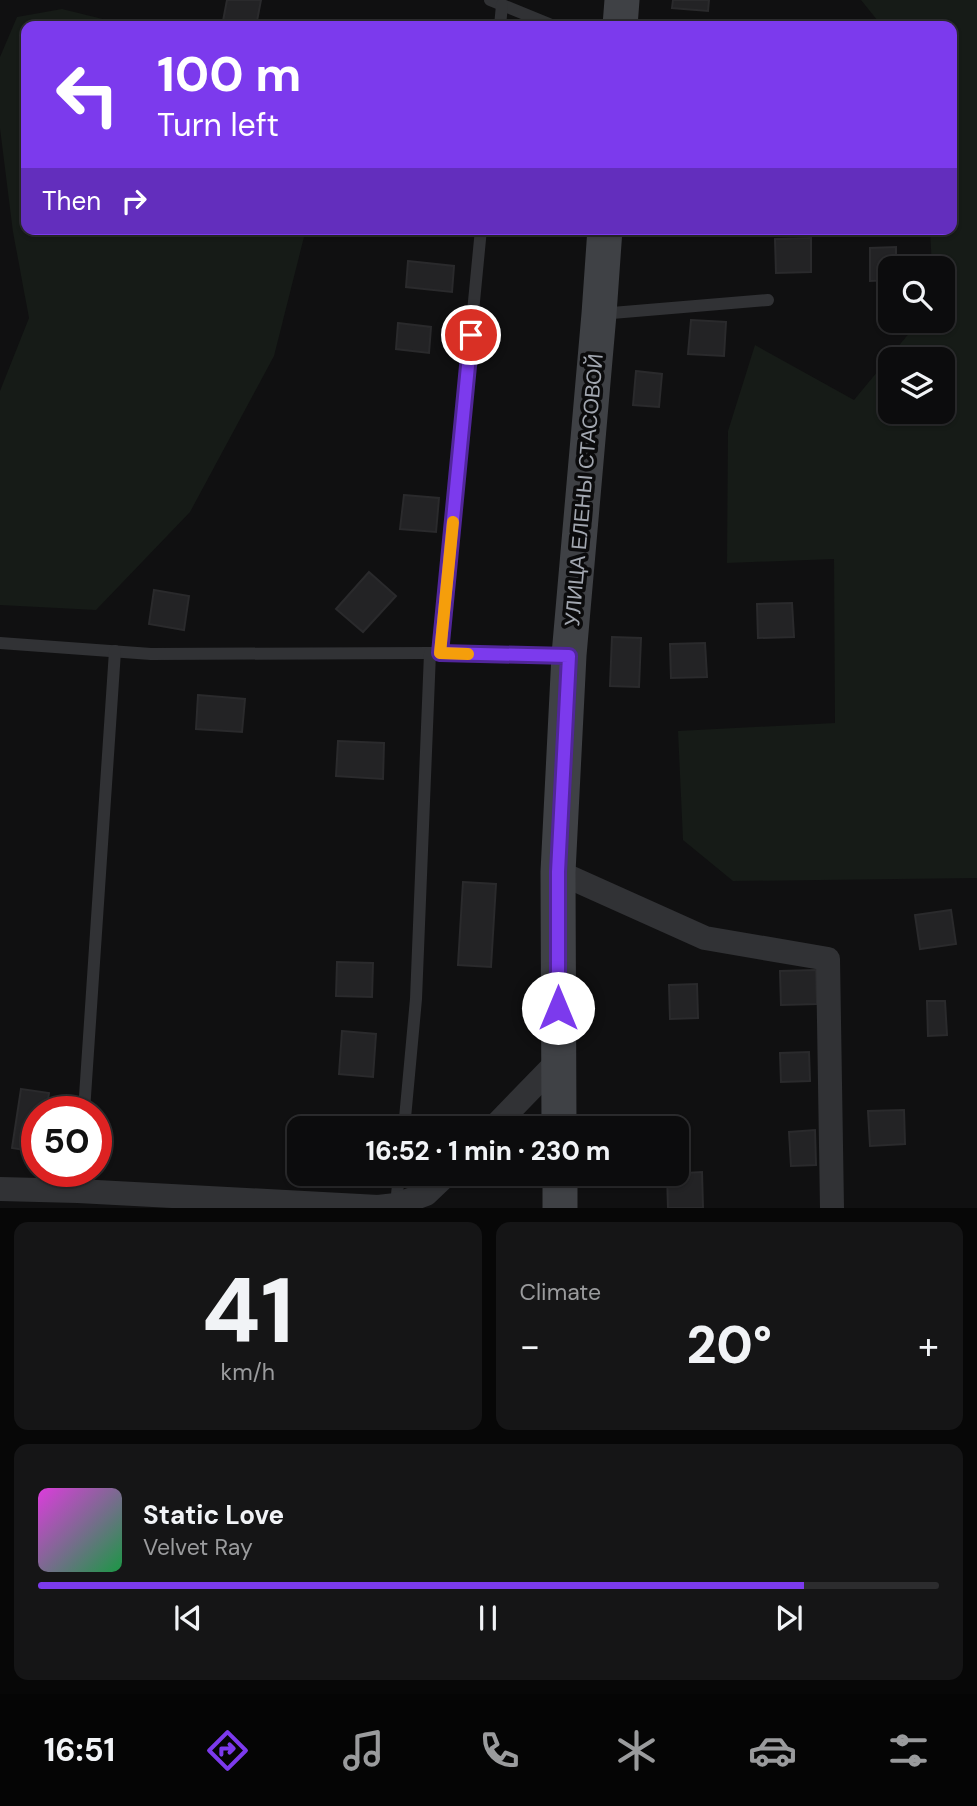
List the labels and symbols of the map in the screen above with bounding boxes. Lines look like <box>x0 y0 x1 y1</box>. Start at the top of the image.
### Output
pin <box>441 305 501 365</box>
street label: УЛИЦА ЕЛЕНЫ СТАСОВОЙ <box>558 352 610 628</box>
position arrow <box>521 971 595 1045</box>
speed limit sign: 50 <box>21 1096 112 1187</box>

